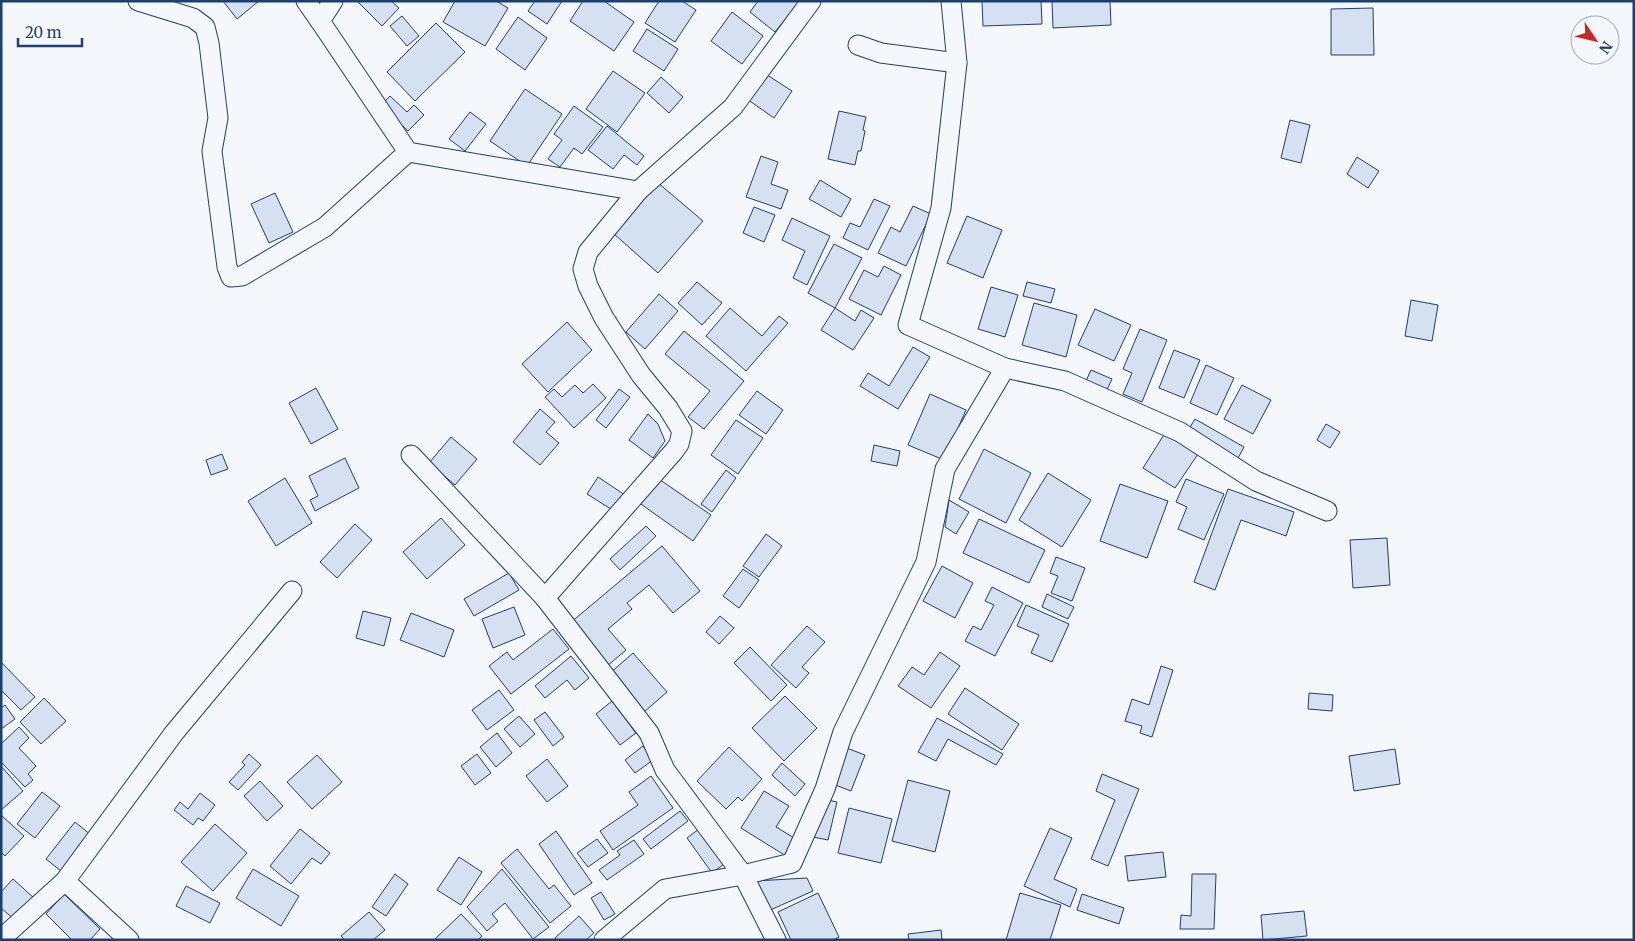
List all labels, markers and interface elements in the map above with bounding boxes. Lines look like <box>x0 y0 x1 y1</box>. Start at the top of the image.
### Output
scale bar <box>18 15 81 47</box>
north arrow <box>1570 15 1620 65</box>
text: 20 m <box>25 23 62 42</box>
text: N <box>1595 38 1616 57</box>

